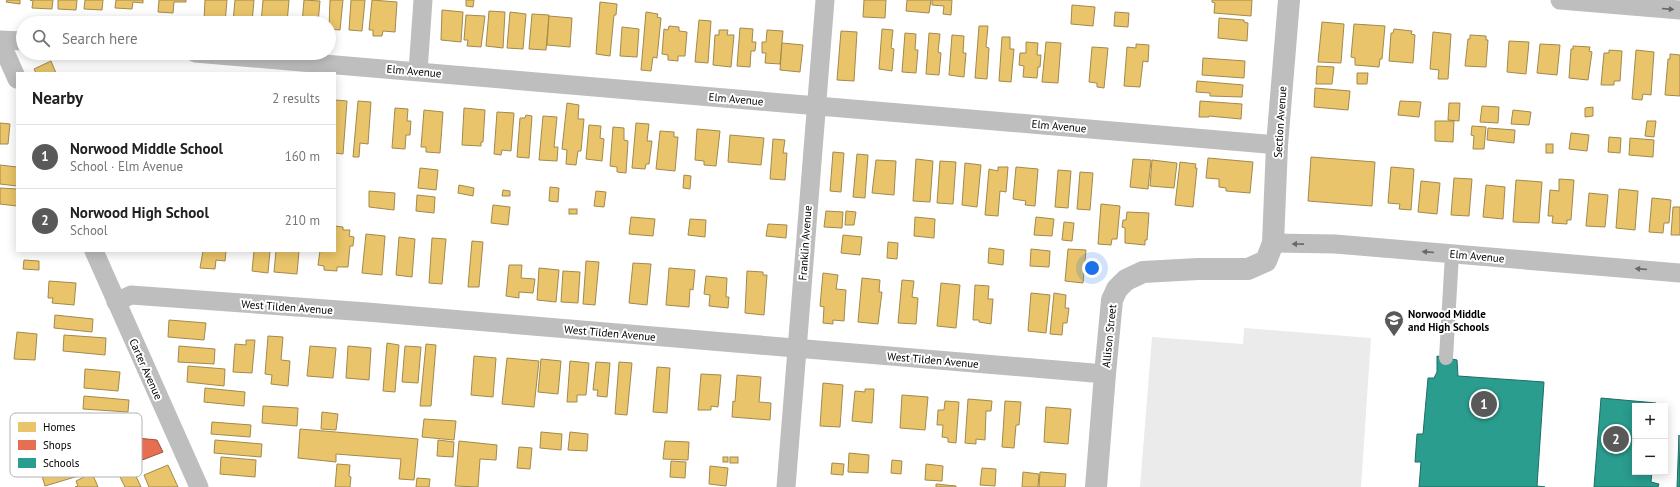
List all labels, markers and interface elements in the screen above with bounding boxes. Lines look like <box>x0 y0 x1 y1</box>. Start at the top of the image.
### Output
one-way arrow <box>1662 5 1674 12</box>
search box <box>16 16 336 60</box>
icon: search <box>30 27 52 49</box>
text: Search here <box>62 29 138 48</box>
street label: Elm Avenue <box>386 62 442 80</box>
street label: Section Avenue <box>1271 85 1290 158</box>
text: Nearby <box>32 87 83 109</box>
text: 2 results <box>272 90 320 107</box>
street label: Elm Avenue <box>708 90 764 108</box>
street label: Elm Avenue <box>1031 117 1087 135</box>
text: Norwood Middle School <box>70 139 223 158</box>
text: 1 <box>41 148 49 165</box>
text: 160 m <box>285 148 320 165</box>
text: School · Elm Avenue <box>70 158 183 175</box>
text: Norwood High School <box>70 203 209 222</box>
street label: Franklin Avenue <box>795 205 815 281</box>
text: 2 <box>41 212 49 229</box>
text: 210 m <box>285 212 320 229</box>
text: School <box>70 222 108 239</box>
one-way arrow <box>1292 240 1304 247</box>
street label: Elm Avenue <box>1449 247 1505 265</box>
one-way arrow <box>1422 249 1434 255</box>
your location <box>1082 258 1102 278</box>
one-way arrow <box>1635 266 1647 273</box>
street label: West Tilden Avenue <box>241 297 334 317</box>
street label: Allison Street <box>1099 303 1119 368</box>
place label: Norwood Middle and High Schools <box>1408 307 1490 334</box>
school or university icon: Norwood Middle and High Schools <box>1383 309 1405 337</box>
street label: West Tilden Avenue <box>564 322 657 344</box>
street label: Carter Avenue <box>126 336 166 402</box>
street label: West Tilden Avenue <box>887 349 980 371</box>
pin: 1 <box>1471 389 1497 419</box>
map controls <box>1632 403 1668 475</box>
button: + <box>1632 403 1668 439</box>
legend <box>10 413 142 477</box>
text: Homes <box>43 420 76 434</box>
pin: 2 <box>1603 424 1629 454</box>
text: Shops <box>43 438 72 452</box>
button: − <box>1632 439 1668 475</box>
text: Schools <box>43 456 80 470</box>

